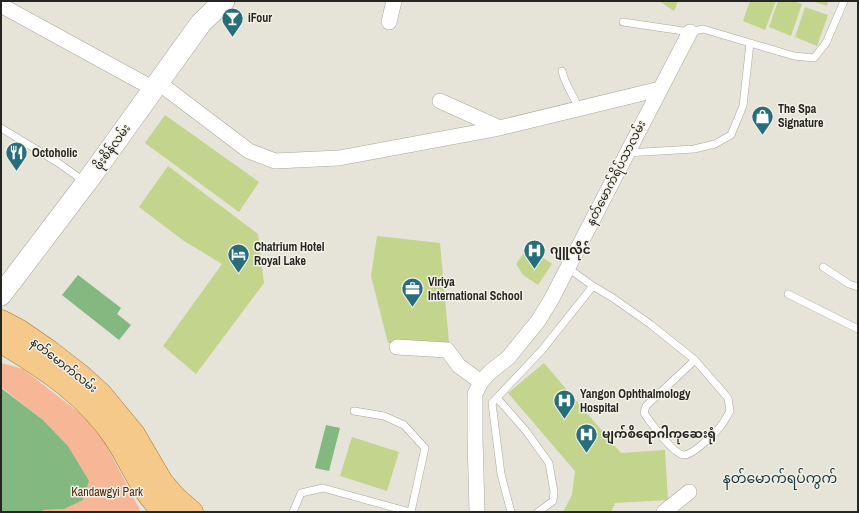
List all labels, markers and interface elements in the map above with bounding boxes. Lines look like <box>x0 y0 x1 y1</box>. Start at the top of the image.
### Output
bar icon: iFour <box>220 5 246 38</box>
place label: iFour <box>248 10 272 26</box>
place label: The Spa Signature <box>778 101 824 131</box>
shop icon: The Spa Signature <box>749 103 775 136</box>
street label: နတ်မောက်ရိပ်သာလမ်း <box>582 117 651 229</box>
street label: ဖိုးစိန်လမ်း <box>89 120 136 174</box>
restaurant icon: Octoholic <box>4 140 30 173</box>
place label: Octoholic <box>32 145 78 161</box>
hospital icon: ဂျူလိုင် <box>521 237 547 270</box>
place label: Chatrium Hotel Royal Lake <box>254 239 325 269</box>
place label: ဂျူလိုင် <box>550 240 591 261</box>
hotel icon: Chatrium Hotel Royal Lake <box>226 241 252 274</box>
place label: Viriya International School <box>428 274 523 304</box>
office icon: Viriya International School <box>400 276 426 309</box>
street label: နတ်မောက်လမ်း <box>26 333 101 398</box>
place label: Yangon Ophthalmology Hospital <box>580 386 691 416</box>
hospital icon: Yangon Ophthalmology Hospital <box>551 388 577 421</box>
hospital icon: မျက်စိရောဂါကုဆေးရုံ <box>574 421 600 454</box>
place label: မျက်စိရောဂါကုဆေးရုံ <box>602 424 716 445</box>
district label: နတ်မောက်ရပ်ကွက် <box>723 468 837 490</box>
park label: Kandawgyi Park <box>71 484 143 500</box>

